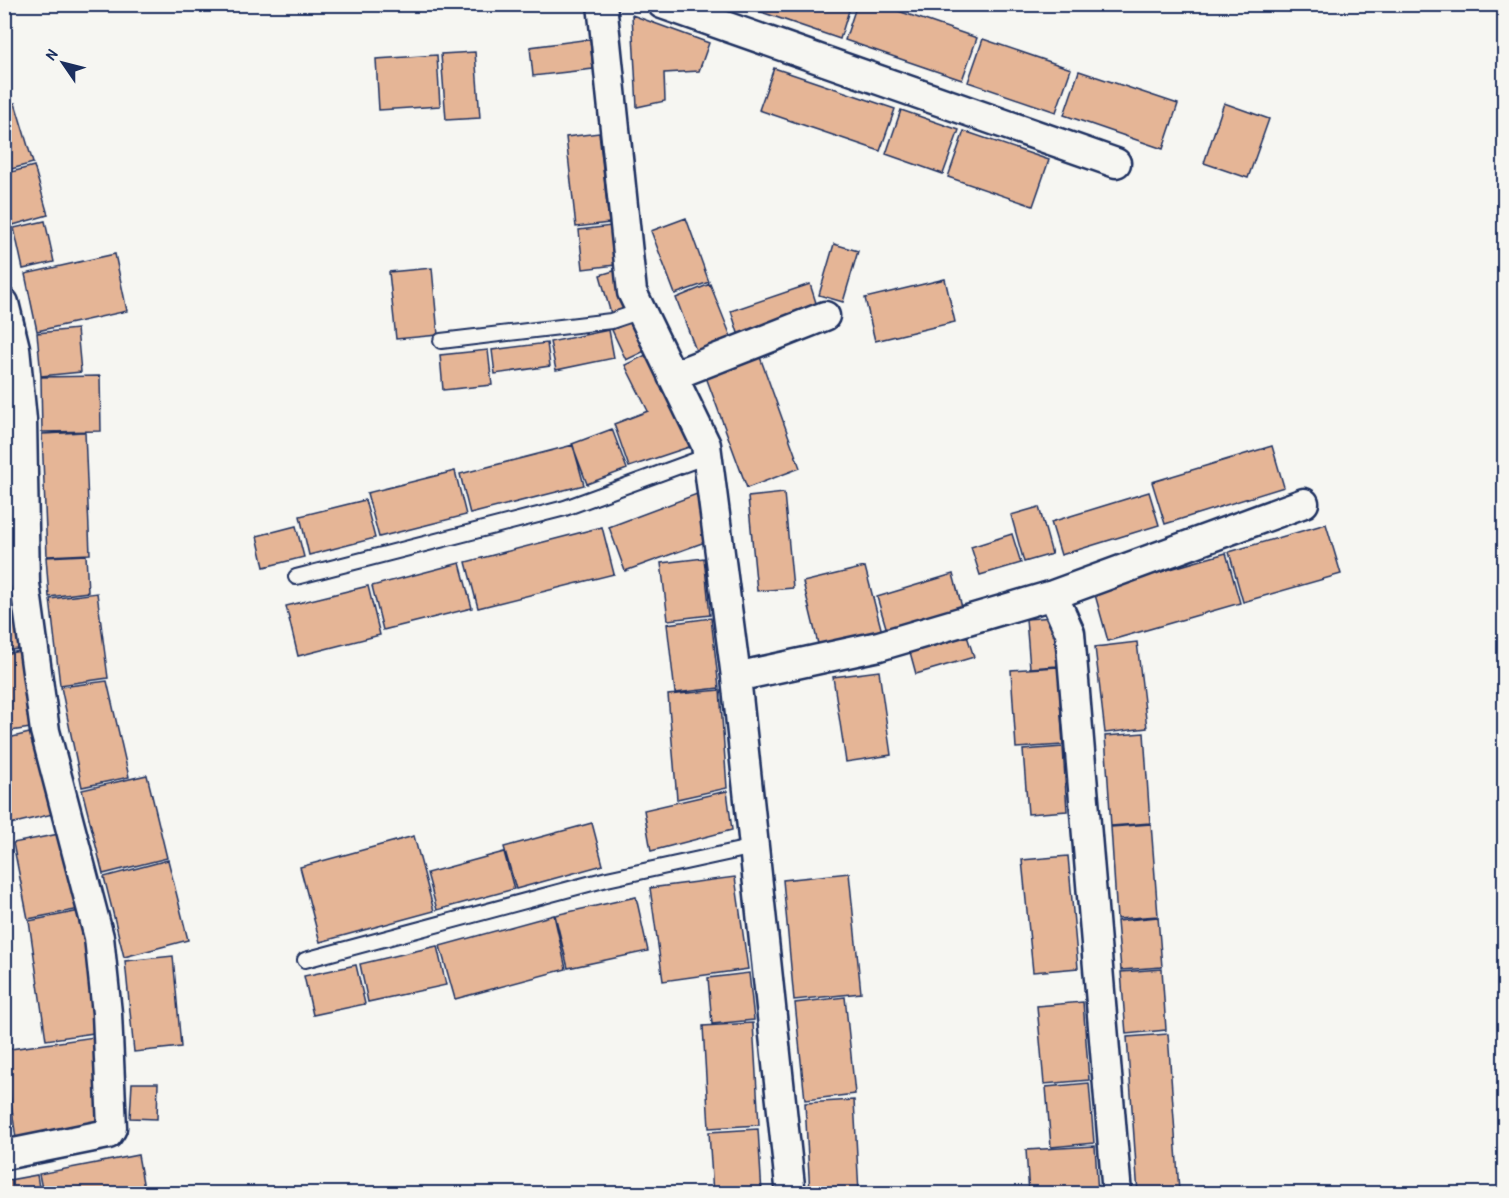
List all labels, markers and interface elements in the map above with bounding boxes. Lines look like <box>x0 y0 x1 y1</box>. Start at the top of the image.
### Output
north arrow <box>33 33 93 93</box>
text: N <box>39 44 62 64</box>

